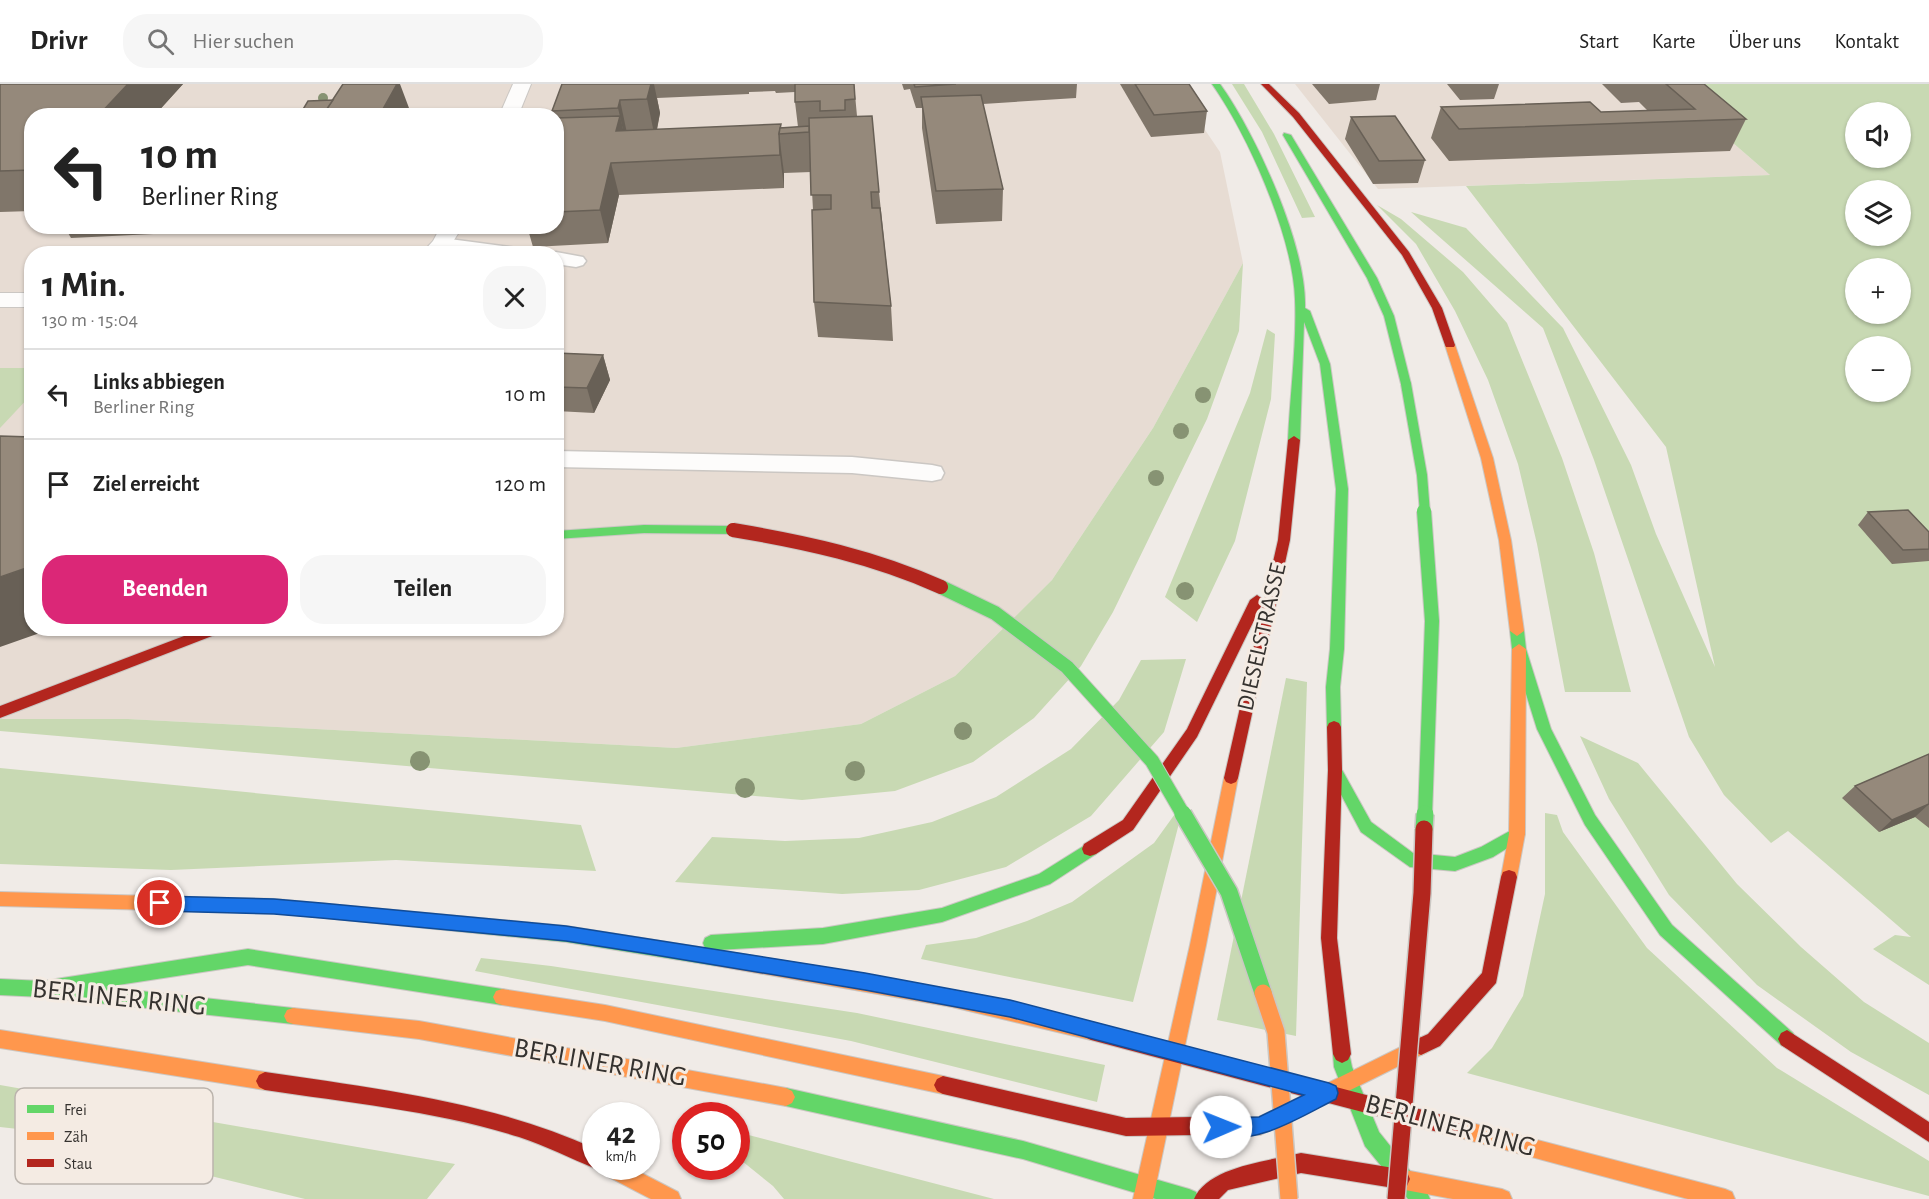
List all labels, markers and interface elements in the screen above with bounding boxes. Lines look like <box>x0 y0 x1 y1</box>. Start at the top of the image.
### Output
search box <box>123 14 543 68</box>
icon: search <box>144 25 177 58</box>
text: Drivr <box>30 27 87 55</box>
text: Hier suchen <box>192 30 294 52</box>
text: Start <box>1579 31 1619 52</box>
text: Karte <box>1652 31 1695 52</box>
text: Über uns <box>1728 31 1801 52</box>
text: Kontakt <box>1834 31 1899 52</box>
map controls <box>1845 102 1911 402</box>
button: sound <box>1845 102 1911 168</box>
icon: left <box>42 132 120 210</box>
text: 10 m <box>141 134 218 176</box>
button: layers <box>1845 180 1911 246</box>
text: Berliner Ring <box>141 183 278 210</box>
button: + <box>1845 258 1911 324</box>
button: close <box>483 266 546 329</box>
text: 1 Min. <box>42 267 126 303</box>
text: 130 m · 15:04 <box>42 310 138 330</box>
button: − <box>1845 336 1911 402</box>
text: Links abbiegen <box>93 371 225 393</box>
icon: left <box>42 378 75 411</box>
text: 10 m <box>506 383 546 405</box>
text: Berliner Ring <box>93 397 194 417</box>
icon: arrive <box>42 468 75 501</box>
text: Ziel erreicht <box>93 473 200 495</box>
text: 120 m <box>496 473 546 495</box>
button: Beenden <box>42 555 288 624</box>
button: Teilen <box>300 555 546 624</box>
street label: DIESELSTRASSE <box>1233 561 1291 713</box>
pin <box>134 877 185 928</box>
icon: arrive <box>143 886 176 919</box>
street label: BERLINER RING <box>31 975 207 1021</box>
street label: BERLINER RING <box>512 1034 688 1092</box>
legend <box>15 1088 213 1184</box>
street label: BERLINER RING <box>1362 1090 1538 1162</box>
position arrow <box>1189 1095 1253 1159</box>
text: Frei <box>64 1102 87 1118</box>
speed limit sign: 50 <box>672 1102 750 1180</box>
text: 42 <box>606 1119 636 1149</box>
text: Zäh <box>64 1129 88 1145</box>
text: km/h <box>606 1149 636 1164</box>
text: Stau <box>64 1156 92 1172</box>

